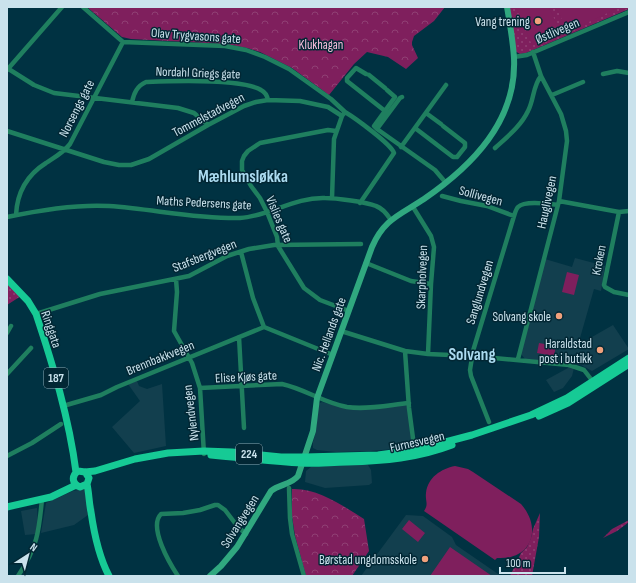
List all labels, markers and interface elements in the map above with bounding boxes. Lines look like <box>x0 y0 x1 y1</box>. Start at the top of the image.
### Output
place label: Vang trening <box>475 14 530 30</box>
street label: Østlivegen <box>533 15 582 47</box>
marker: Vang trening <box>533 16 543 26</box>
street label: Olav Trygvasons gate <box>150 25 241 47</box>
park label: Klukhagan <box>299 37 343 53</box>
street label: Nordahl Griegs gate <box>155 64 241 82</box>
street label: Norsengs gate <box>56 77 98 140</box>
street label: Tommelstadvegen <box>170 89 247 141</box>
district label: Mæhlumsløkka <box>198 167 288 187</box>
street label: Hauglivegen <box>534 174 560 230</box>
street label: Sollivegen <box>457 182 504 209</box>
street label: Maths Pedersens gate <box>156 193 252 213</box>
street label: Vislies gate <box>262 194 296 245</box>
street label: Stafsbergvegen <box>170 236 239 276</box>
street label: Kroken <box>588 244 610 277</box>
street label: Skarpholvegen <box>413 245 431 309</box>
street label: Sanglundvegen <box>463 258 497 326</box>
street label: Nic. Hellands gate <box>308 295 350 374</box>
street label: Ringgata <box>37 309 65 350</box>
place label: Solvang skole <box>492 309 551 325</box>
marker: Solvang skole <box>554 311 564 321</box>
place label: Haraldstad post i butikk <box>539 336 592 367</box>
street label: Brennbakkvegen <box>124 337 197 379</box>
district label: Solvang <box>448 345 496 365</box>
marker: Haraldstad post i butikk <box>595 345 605 355</box>
street label: Elise Kjøs gate <box>215 367 277 387</box>
road number: 187 <box>44 368 68 388</box>
street label: Nylendvegen <box>180 384 202 442</box>
street label: Furnesvegen <box>388 428 446 456</box>
road number: 224 <box>236 444 262 464</box>
street label: Solvangvegen <box>217 492 262 551</box>
north arrow <box>8 535 48 575</box>
text: N <box>27 540 40 554</box>
scale bar <box>500 549 565 575</box>
place label: Børstad ungdomsskole <box>319 552 417 568</box>
marker: Børstad ungdomsskole <box>420 554 430 564</box>
text: 100 m <box>506 556 531 571</box>

